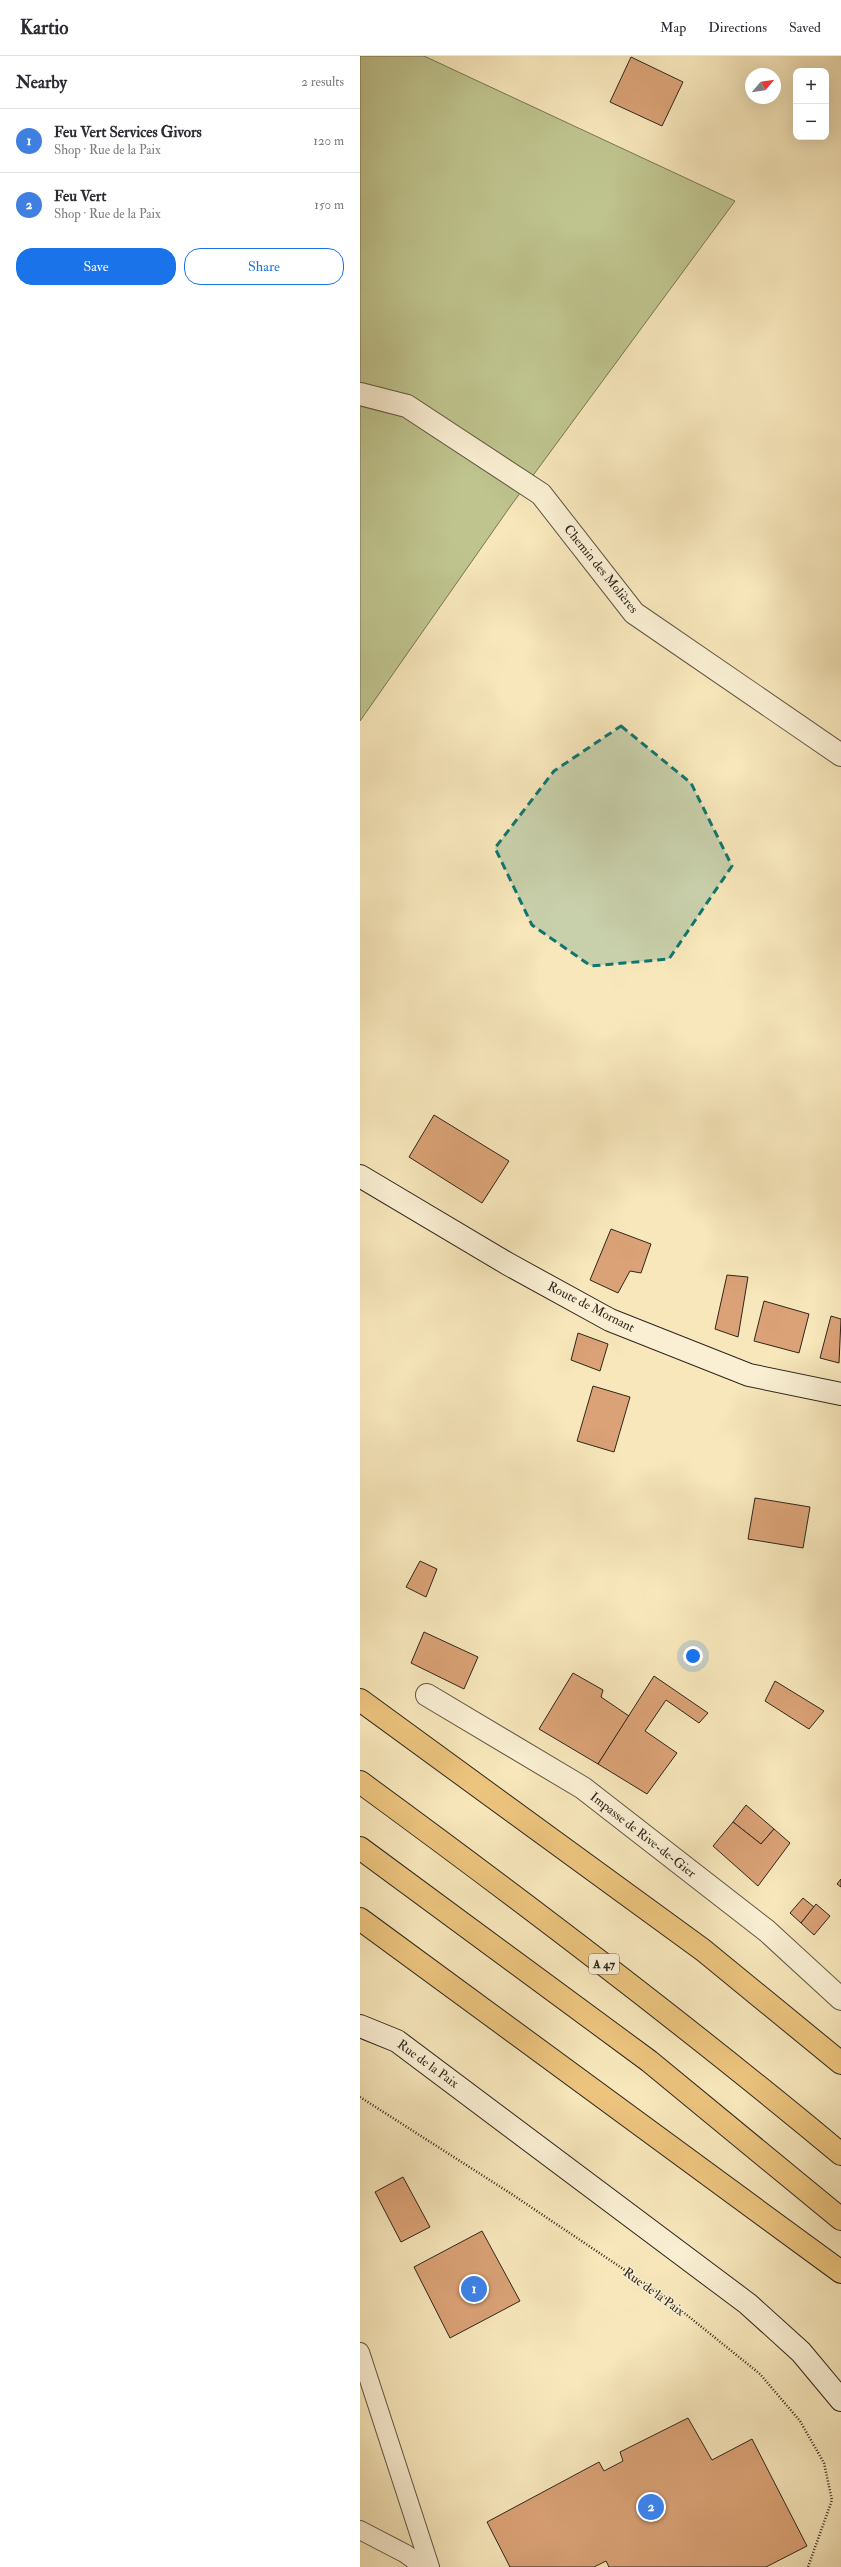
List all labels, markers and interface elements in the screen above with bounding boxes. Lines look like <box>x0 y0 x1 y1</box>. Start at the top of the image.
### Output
text: Kartio <box>20 16 68 40</box>
text: Map <box>660 19 686 36</box>
text: Directions <box>708 19 767 36</box>
text: Saved <box>789 19 821 36</box>
north arrow <box>745 68 781 104</box>
map controls <box>793 68 829 140</box>
button: + <box>793 68 829 104</box>
text: Nearby <box>16 72 67 93</box>
text: 2 results <box>301 74 344 90</box>
button: − <box>793 104 829 140</box>
text: Feu Vert Services Givors <box>54 123 202 142</box>
text: 1 <box>27 133 31 149</box>
text: 120 m <box>313 133 344 149</box>
text: Shop · Rue de la Paix <box>54 142 161 158</box>
text: Feu Vert <box>54 187 106 206</box>
text: 2 <box>26 197 32 213</box>
text: 150 m <box>314 197 344 213</box>
text: Shop · Rue de la Paix <box>54 206 161 222</box>
button: Save <box>16 248 176 285</box>
button: Share <box>184 248 344 285</box>
street label: Chemin des Molières <box>560 522 642 617</box>
street label: Route de Mornant <box>545 1278 637 1336</box>
your location <box>683 1646 703 1666</box>
street label: Impasse de Rive-de-Gier <box>586 1789 699 1882</box>
road number: A 47 <box>589 1954 619 1974</box>
street label: Rue de la Paix <box>394 2036 462 2092</box>
street label: Rue de la Paix <box>620 2264 688 2320</box>
pin: 1 <box>461 2274 487 2304</box>
pin: 2 <box>638 2492 664 2522</box>

